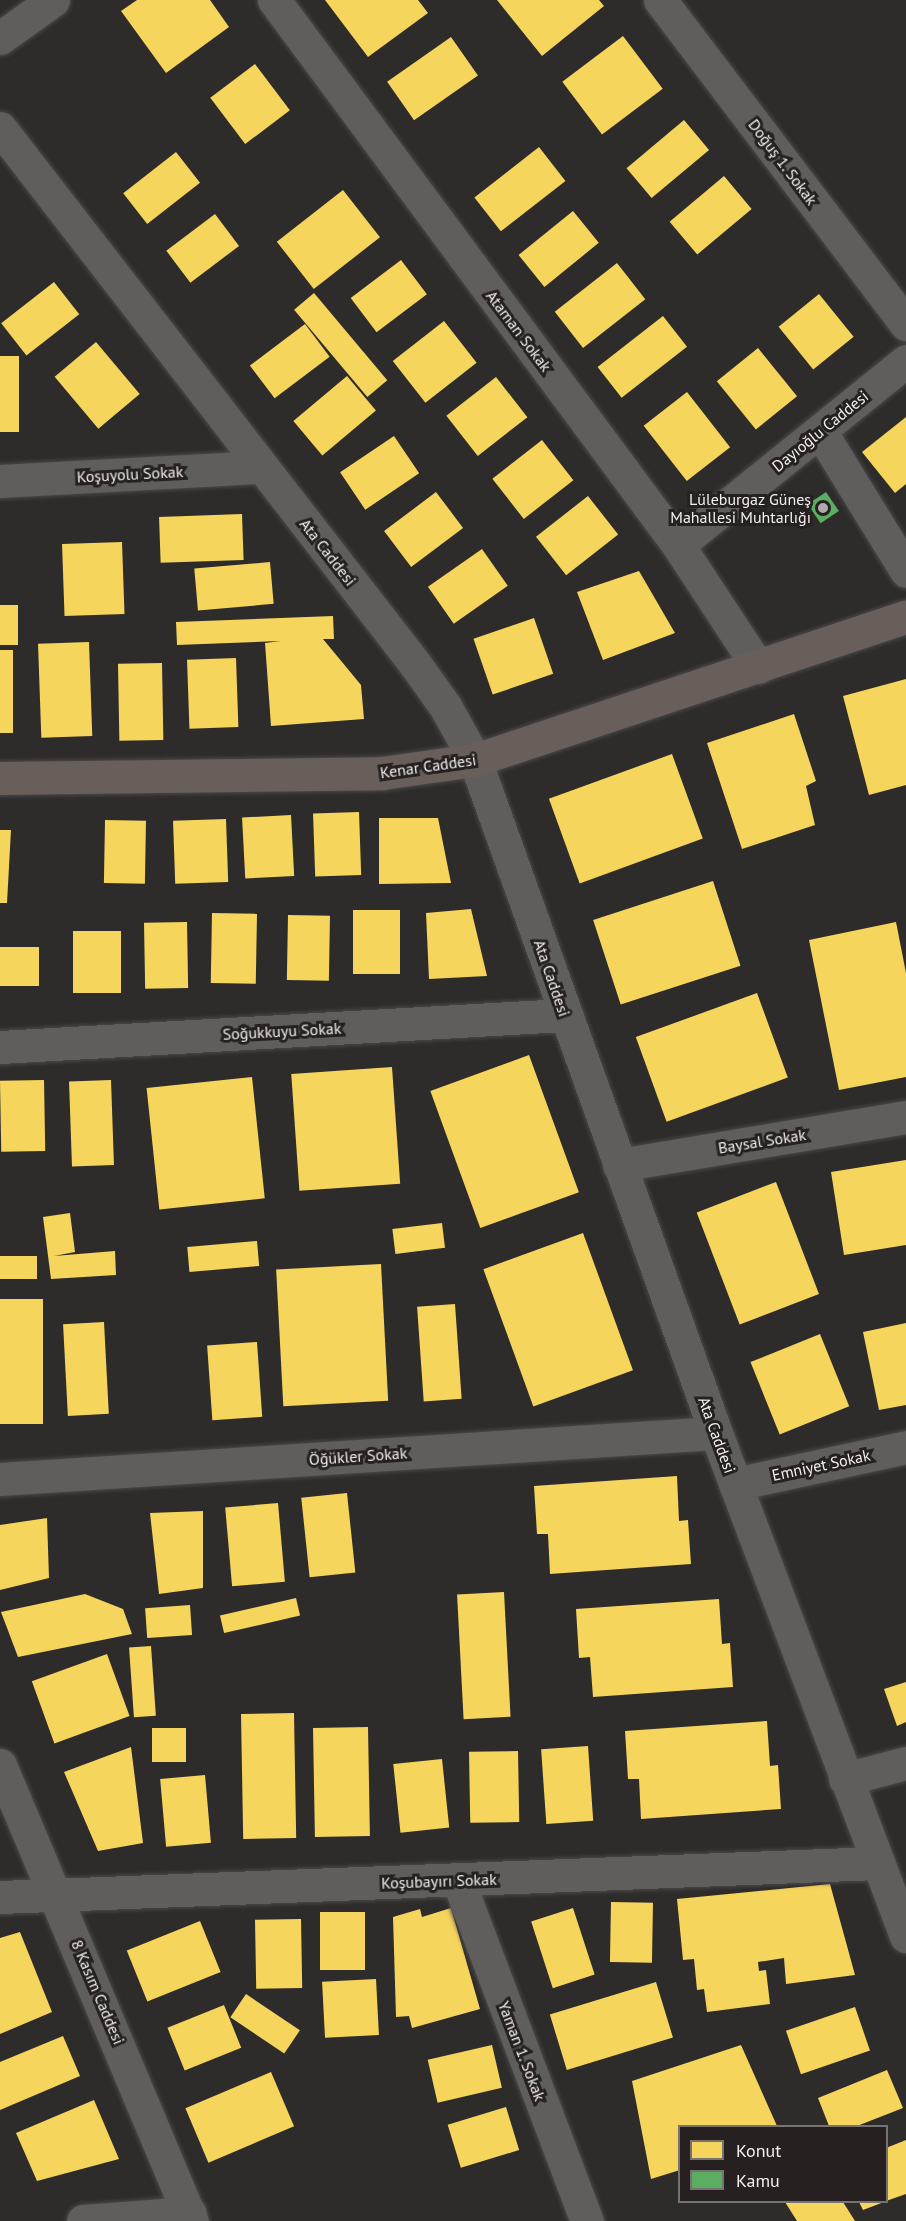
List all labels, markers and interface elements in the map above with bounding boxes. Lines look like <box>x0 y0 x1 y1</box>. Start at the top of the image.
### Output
street label: Doğuş 1. Sokak <box>744 115 822 209</box>
street label: Ataman Sokak <box>482 287 556 375</box>
street label: Dayıoğlu Caddesi <box>768 386 872 476</box>
street label: Koşuyolu Sokak <box>76 462 184 486</box>
place label: Lüleburgaz Güneş Mahallesi Muhtarlığı <box>670 489 811 527</box>
marker: Lüleburgaz Güneş Mahallesi Muhtarlığı <box>816 501 830 515</box>
street label: Ata Caddesi <box>296 515 360 589</box>
street label: Kenar Caddesi <box>379 750 477 782</box>
street label: Ata Caddesi <box>530 937 574 1019</box>
street label: Soğukkuyu Sokak <box>222 1018 342 1044</box>
street label: Baysal Sokak <box>717 1125 807 1157</box>
street label: Ata Caddesi <box>694 1394 740 1476</box>
street label: Öğükler Sokak <box>308 1443 408 1469</box>
street label: Emniyet Sokak <box>770 1445 872 1485</box>
street label: Koşubayırı Sokak <box>381 1869 497 1893</box>
street label: 8 Kasım Caddesi <box>67 1937 129 2047</box>
street label: Yaman 1. Sokak <box>494 1998 550 2104</box>
legend <box>678 2125 888 2203</box>
text: Konut <box>736 2139 781 2162</box>
text: Kamu <box>736 2169 780 2192</box>

